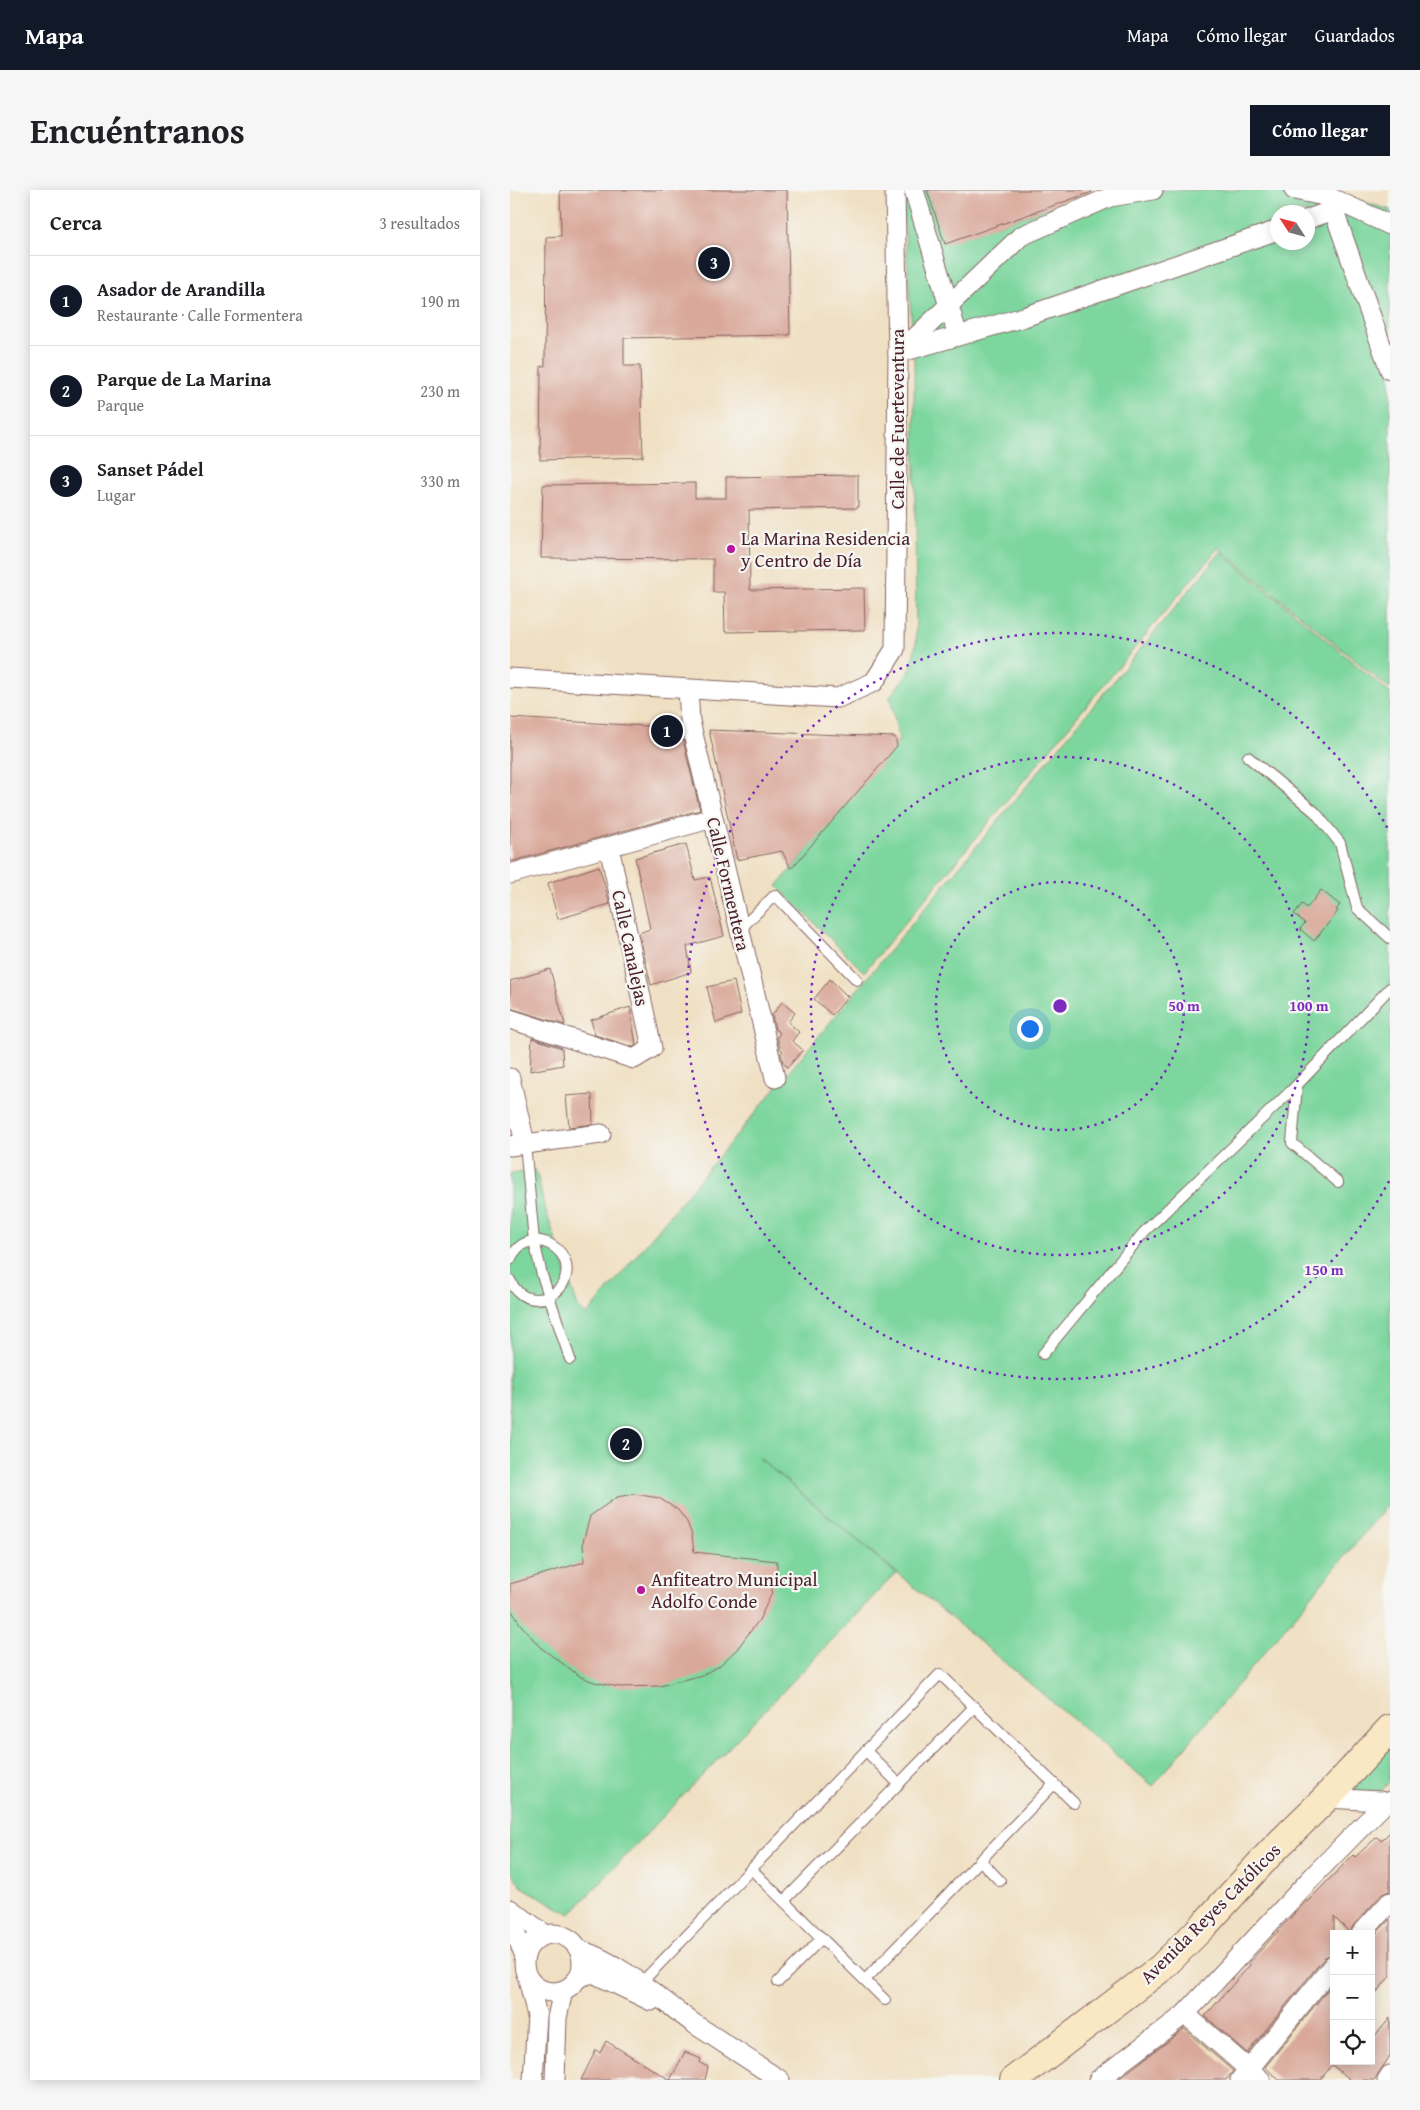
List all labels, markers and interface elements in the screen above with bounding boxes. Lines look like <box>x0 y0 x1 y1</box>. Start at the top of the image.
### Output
text: Mapa <box>25 18 84 53</box>
text: Mapa <box>1127 22 1169 49</box>
text: Cómo llegar <box>1197 22 1287 49</box>
text: Guardados <box>1315 22 1395 49</box>
text: Encuéntranos <box>30 105 245 156</box>
button: Cómo llegar <box>1250 105 1390 156</box>
north arrow <box>1270 205 1315 250</box>
text: Cerca <box>50 207 102 238</box>
text: 3 resultados <box>379 211 460 235</box>
pin: 3 <box>698 244 730 282</box>
text: Asador de Arandilla <box>97 275 265 303</box>
text: 1 <box>62 289 70 313</box>
text: 190 m <box>420 289 460 313</box>
text: Restaurante · Calle Formentera <box>97 303 303 327</box>
street label: Calle de Fuerteventura <box>883 329 911 509</box>
text: Parque de La Marina <box>97 365 271 393</box>
text: 2 <box>62 379 70 403</box>
text: 230 m <box>420 379 460 403</box>
text: Parque <box>97 393 144 417</box>
text: Sanset Pádel <box>97 455 204 483</box>
text: 3 <box>62 469 70 493</box>
text: 330 m <box>420 469 460 493</box>
text: Lugar <box>97 483 136 507</box>
place label: La Marina Residencia y Centro de Día <box>740 524 910 574</box>
marker: La Marina Residencia y Centro de Día <box>725 543 737 555</box>
pin: 1 <box>651 712 683 750</box>
street label: Calle Formentera <box>700 814 758 954</box>
street label: Calle Canalejas <box>605 887 657 1009</box>
text: 50 m <box>1168 995 1200 1016</box>
text: 100 m <box>1289 995 1329 1016</box>
centre of rings <box>1051 997 1069 1015</box>
your location <box>1017 1016 1043 1042</box>
text: 150 m <box>1304 1259 1344 1280</box>
pin: 2 <box>610 1425 642 1463</box>
place label: Anfiteatro Municipal Adolfo Conde <box>651 1565 818 1615</box>
marker: Anfiteatro Municipal Adolfo Conde <box>635 1584 647 1596</box>
street label: Avenida Reyes Católicos <box>1133 1836 1287 1990</box>
map controls <box>1330 1930 1375 2065</box>
button: + <box>1330 1930 1375 1975</box>
button: − <box>1330 1975 1375 2020</box>
button: locate <box>1330 2020 1375 2065</box>

